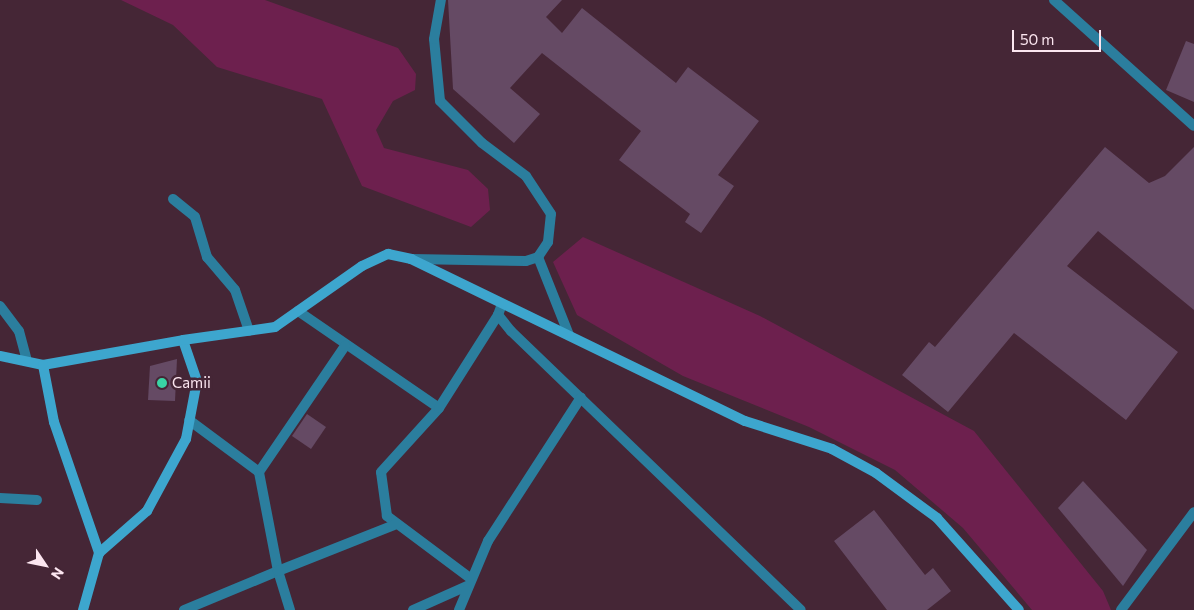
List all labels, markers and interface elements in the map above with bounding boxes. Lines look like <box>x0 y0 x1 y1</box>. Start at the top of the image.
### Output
scale bar <box>1014 20 1103 52</box>
text: 50 m <box>1020 30 1054 48</box>
place label: Camii <box>172 374 211 392</box>
marker: Camii <box>156 377 168 389</box>
north arrow <box>20 540 70 590</box>
text: N <box>48 565 68 583</box>

